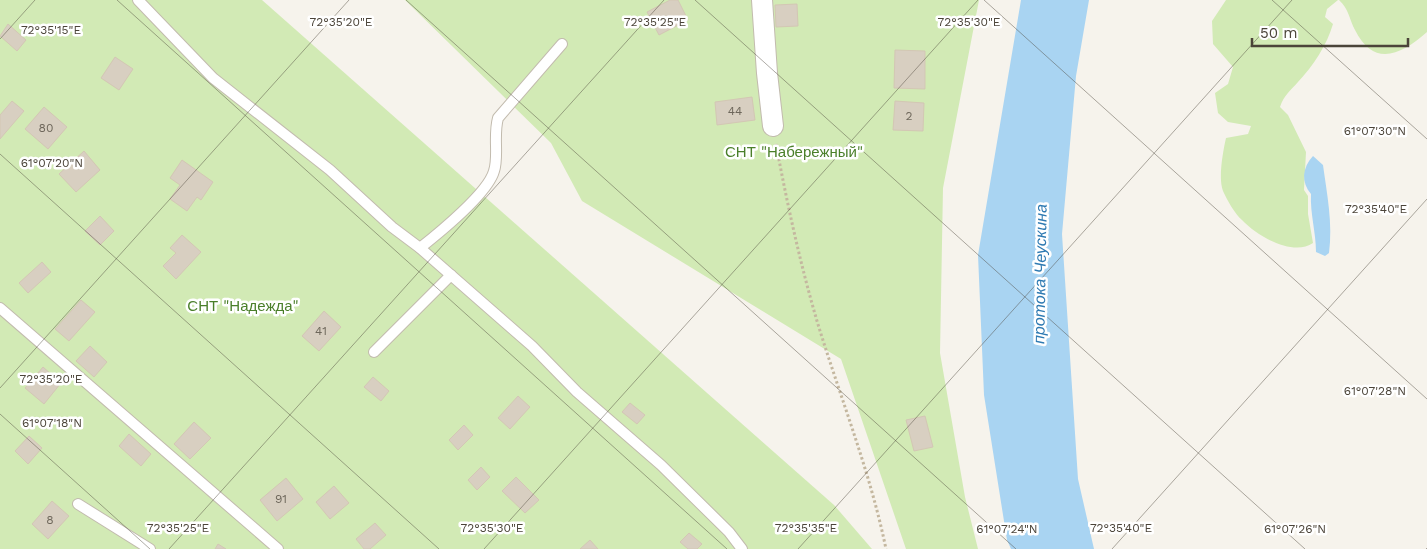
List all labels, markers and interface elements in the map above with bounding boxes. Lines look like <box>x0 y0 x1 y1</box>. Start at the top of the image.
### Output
text: 72°35'20"E <box>310 15 373 29</box>
text: 72°35'25"E <box>624 15 687 29</box>
text: 72°35'30"E <box>938 15 1001 29</box>
scale bar <box>1252 15 1408 47</box>
text: 72°35'15"E <box>21 23 81 37</box>
text: 50 m <box>1260 24 1297 42</box>
house number: 44 <box>728 104 742 118</box>
house number: 2 <box>906 109 913 123</box>
house number: 80 <box>39 121 53 135</box>
text: 61°07'30"N <box>1344 124 1406 138</box>
park label: СНТ "Набережный" <box>725 143 863 161</box>
text: 61°07'20"N <box>21 156 83 170</box>
text: 72°35'40"E <box>1345 202 1407 216</box>
water label: протока Чеускина <box>1029 204 1051 344</box>
park label: СНТ "Надежда" <box>187 297 299 315</box>
house number: 41 <box>315 324 327 338</box>
text: 72°35'20"E <box>20 372 83 386</box>
text: 61°07'28"N <box>1344 384 1406 398</box>
text: 61°07'18"N <box>22 416 82 430</box>
house number: 91 <box>275 492 287 506</box>
house number: 8 <box>46 513 54 527</box>
text: 72°35'25"E <box>147 521 210 535</box>
text: 72°35'30"E <box>461 521 524 535</box>
text: 72°35'35"E <box>775 521 838 535</box>
text: 72°35'40"E <box>1090 521 1152 535</box>
text: 61°07'24"N <box>976 522 1038 536</box>
text: 61°07'26"N <box>1264 522 1326 536</box>

